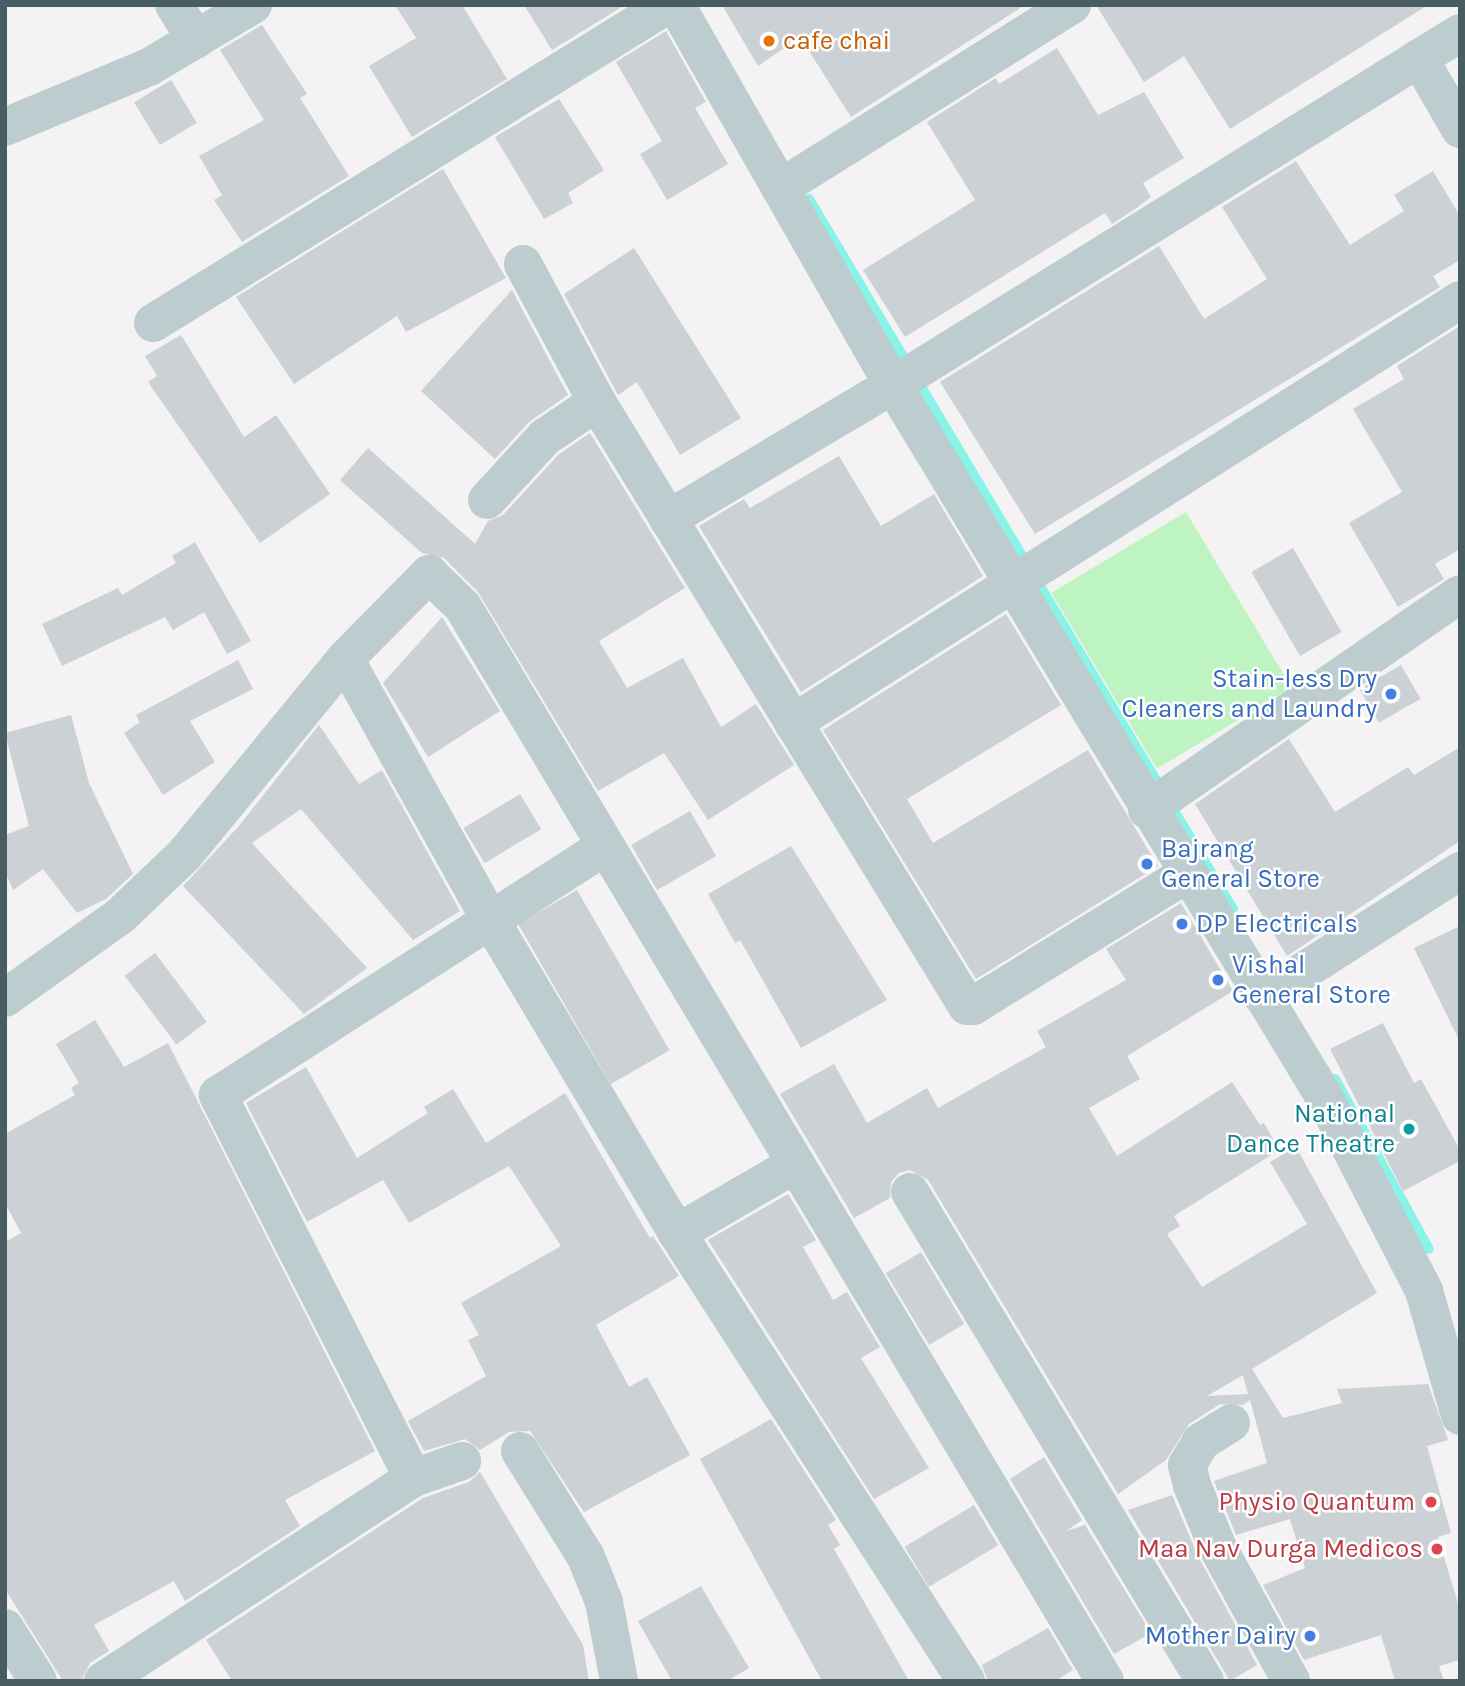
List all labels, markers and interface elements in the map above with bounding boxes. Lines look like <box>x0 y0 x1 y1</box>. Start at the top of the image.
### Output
place label: cafe chai <box>783 25 890 57</box>
marker: cafe chai <box>761 33 777 49</box>
place label: Stain-less Dry Cleaners and Laundry <box>1121 663 1377 724</box>
marker: Stain-less Dry Cleaners and Laundry <box>1383 686 1399 702</box>
place label: Bajrang General Store <box>1161 833 1320 894</box>
marker: Bajrang General Store <box>1139 856 1155 872</box>
place label: DP Electricals <box>1196 908 1358 940</box>
marker: DP Electricals <box>1174 916 1190 932</box>
place label: Vishal General Store <box>1232 949 1391 1010</box>
marker: Vishal General Store <box>1210 972 1226 988</box>
place label: National Dance Theatre <box>1226 1098 1395 1160</box>
marker: National Dance Theatre <box>1401 1121 1417 1137</box>
place label: Physio Quantum <box>1218 1486 1415 1518</box>
marker: Physio Quantum <box>1421 1492 1441 1512</box>
place label: Maa Nav Durga Medicos <box>1138 1533 1423 1565</box>
marker: Maa Nav Durga Medicos <box>1429 1541 1445 1557</box>
place label: Mother Dairy <box>1145 1620 1296 1652</box>
marker: Mother Dairy <box>1302 1628 1318 1644</box>

